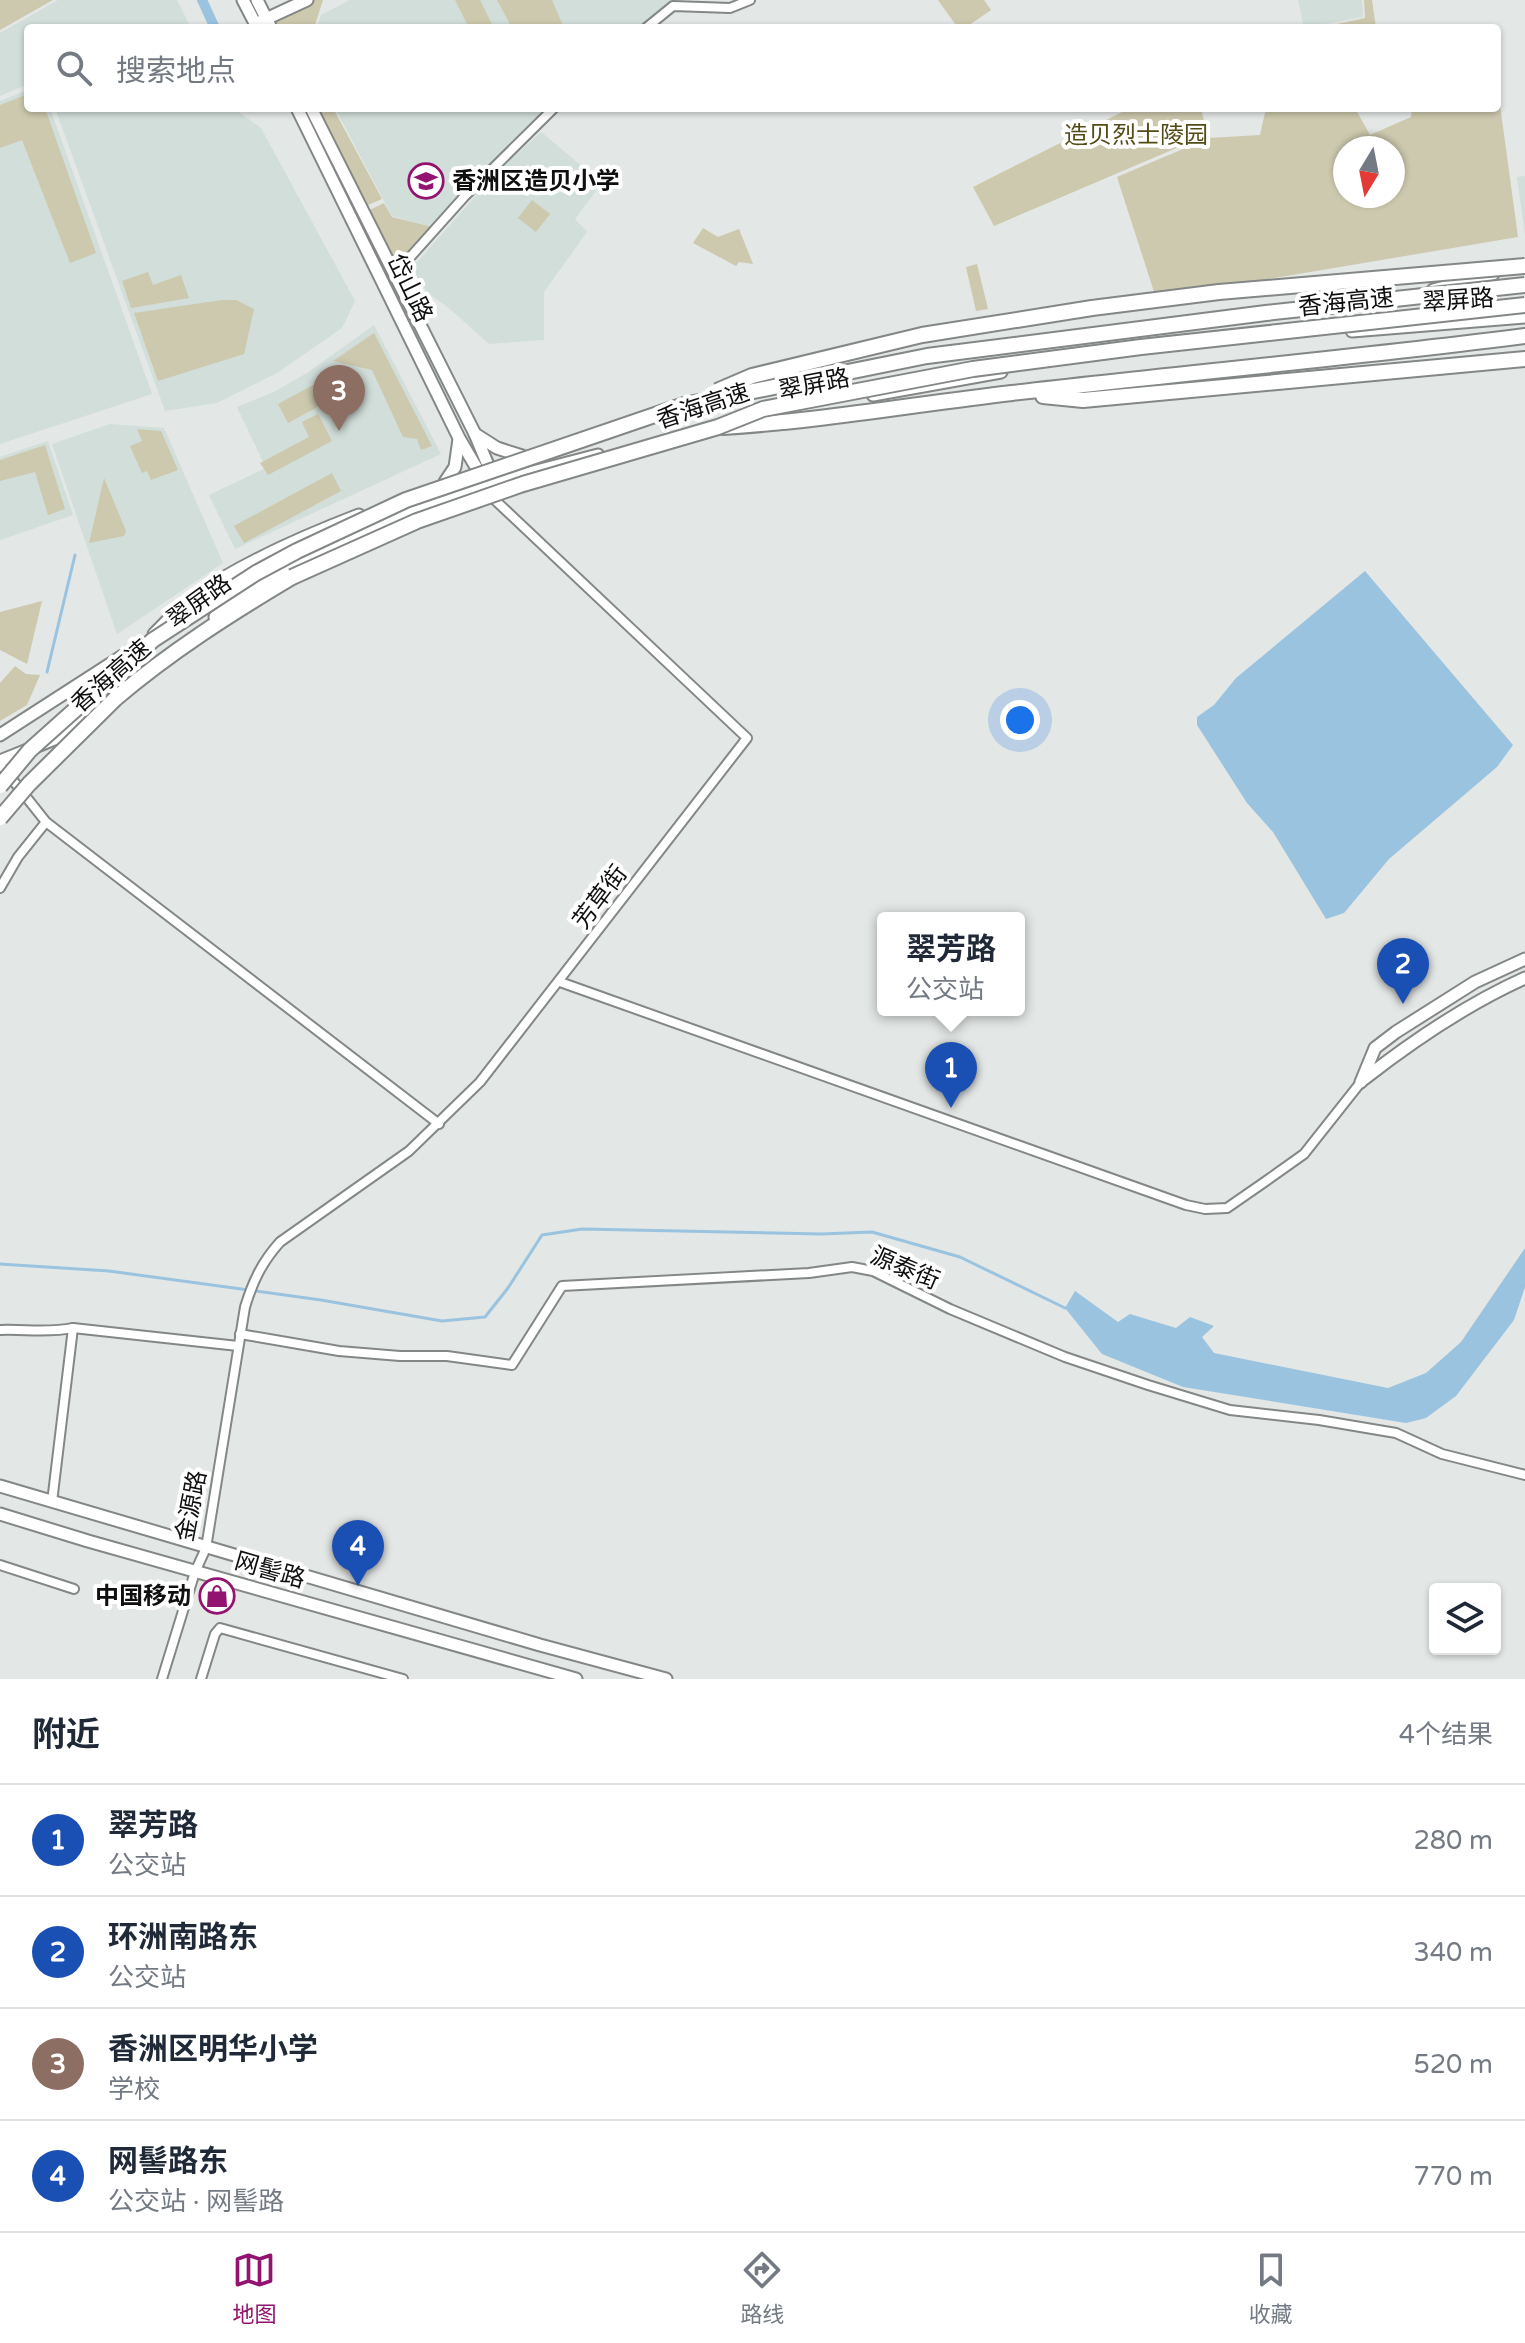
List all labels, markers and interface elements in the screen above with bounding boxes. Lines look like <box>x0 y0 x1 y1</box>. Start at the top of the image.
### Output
search box <box>24 24 1501 112</box>
icon: search <box>52 46 96 90</box>
text: 搜索地点 <box>116 53 236 90</box>
park label: 造贝烈士陵园 <box>1064 121 1208 150</box>
north arrow <box>1333 136 1405 208</box>
school or university icon: 香洲区造贝小学 <box>407 162 445 200</box>
place label: 香洲区造贝小学 <box>452 167 620 196</box>
street label: 岱山路 <box>381 250 438 327</box>
street label: 香海高速 <box>1297 283 1395 322</box>
street label: 翠屏路 <box>1421 284 1495 317</box>
street label: 翠屏路 <box>776 363 852 406</box>
pin: 3 <box>313 365 365 431</box>
street label: 香海高速 <box>653 378 753 435</box>
street label: 翠屏路 <box>162 569 237 634</box>
street label: 香海高速 <box>66 634 157 719</box>
your location <box>1000 700 1040 740</box>
street label: 芳草街 <box>567 860 634 935</box>
popup <box>877 912 1025 1016</box>
text: 翠芳路 <box>906 931 996 968</box>
pin: 2 <box>1377 938 1429 1004</box>
text: 公交站 <box>906 974 984 1005</box>
pin: 1 <box>925 1042 977 1108</box>
street label: 源泰街 <box>866 1241 944 1296</box>
street label: 金源路 <box>170 1468 213 1544</box>
pin: 4 <box>332 1520 384 1586</box>
street label: 网髻路 <box>231 1547 308 1594</box>
shop icon: 中国移动 <box>198 1577 236 1615</box>
place label: 中国移动 <box>95 1582 191 1611</box>
map controls <box>1429 1583 1501 1655</box>
button: layers <box>1429 1583 1501 1655</box>
text: 附近 <box>32 1715 100 1756</box>
text: 4个结果 <box>1399 1719 1493 1750</box>
text: 翠芳路 <box>108 1807 198 1844</box>
text: 1 <box>50 1825 66 1856</box>
text: 280 m <box>1413 1825 1493 1856</box>
text: 公交站 <box>108 1850 186 1881</box>
text: 环洲南路东 <box>108 1919 258 1956</box>
text: 2 <box>50 1937 66 1968</box>
text: 340 m <box>1413 1937 1493 1968</box>
text: 公交站 <box>108 1962 186 1993</box>
text: 香洲区明华小学 <box>108 2031 318 2068</box>
text: 3 <box>50 2049 66 2080</box>
text: 520 m <box>1413 2049 1493 2080</box>
text: 学校 <box>108 2074 160 2105</box>
text: 网髻路东 <box>108 2143 228 2180</box>
text: 4 <box>50 2161 66 2192</box>
text: 770 m <box>1413 2161 1493 2192</box>
text: 公交站 · 网髻路 <box>108 2186 284 2217</box>
tab: 地图 <box>232 2248 276 2328</box>
tab: 路线 <box>740 2248 785 2328</box>
tab: 收藏 <box>1249 2248 1293 2328</box>

